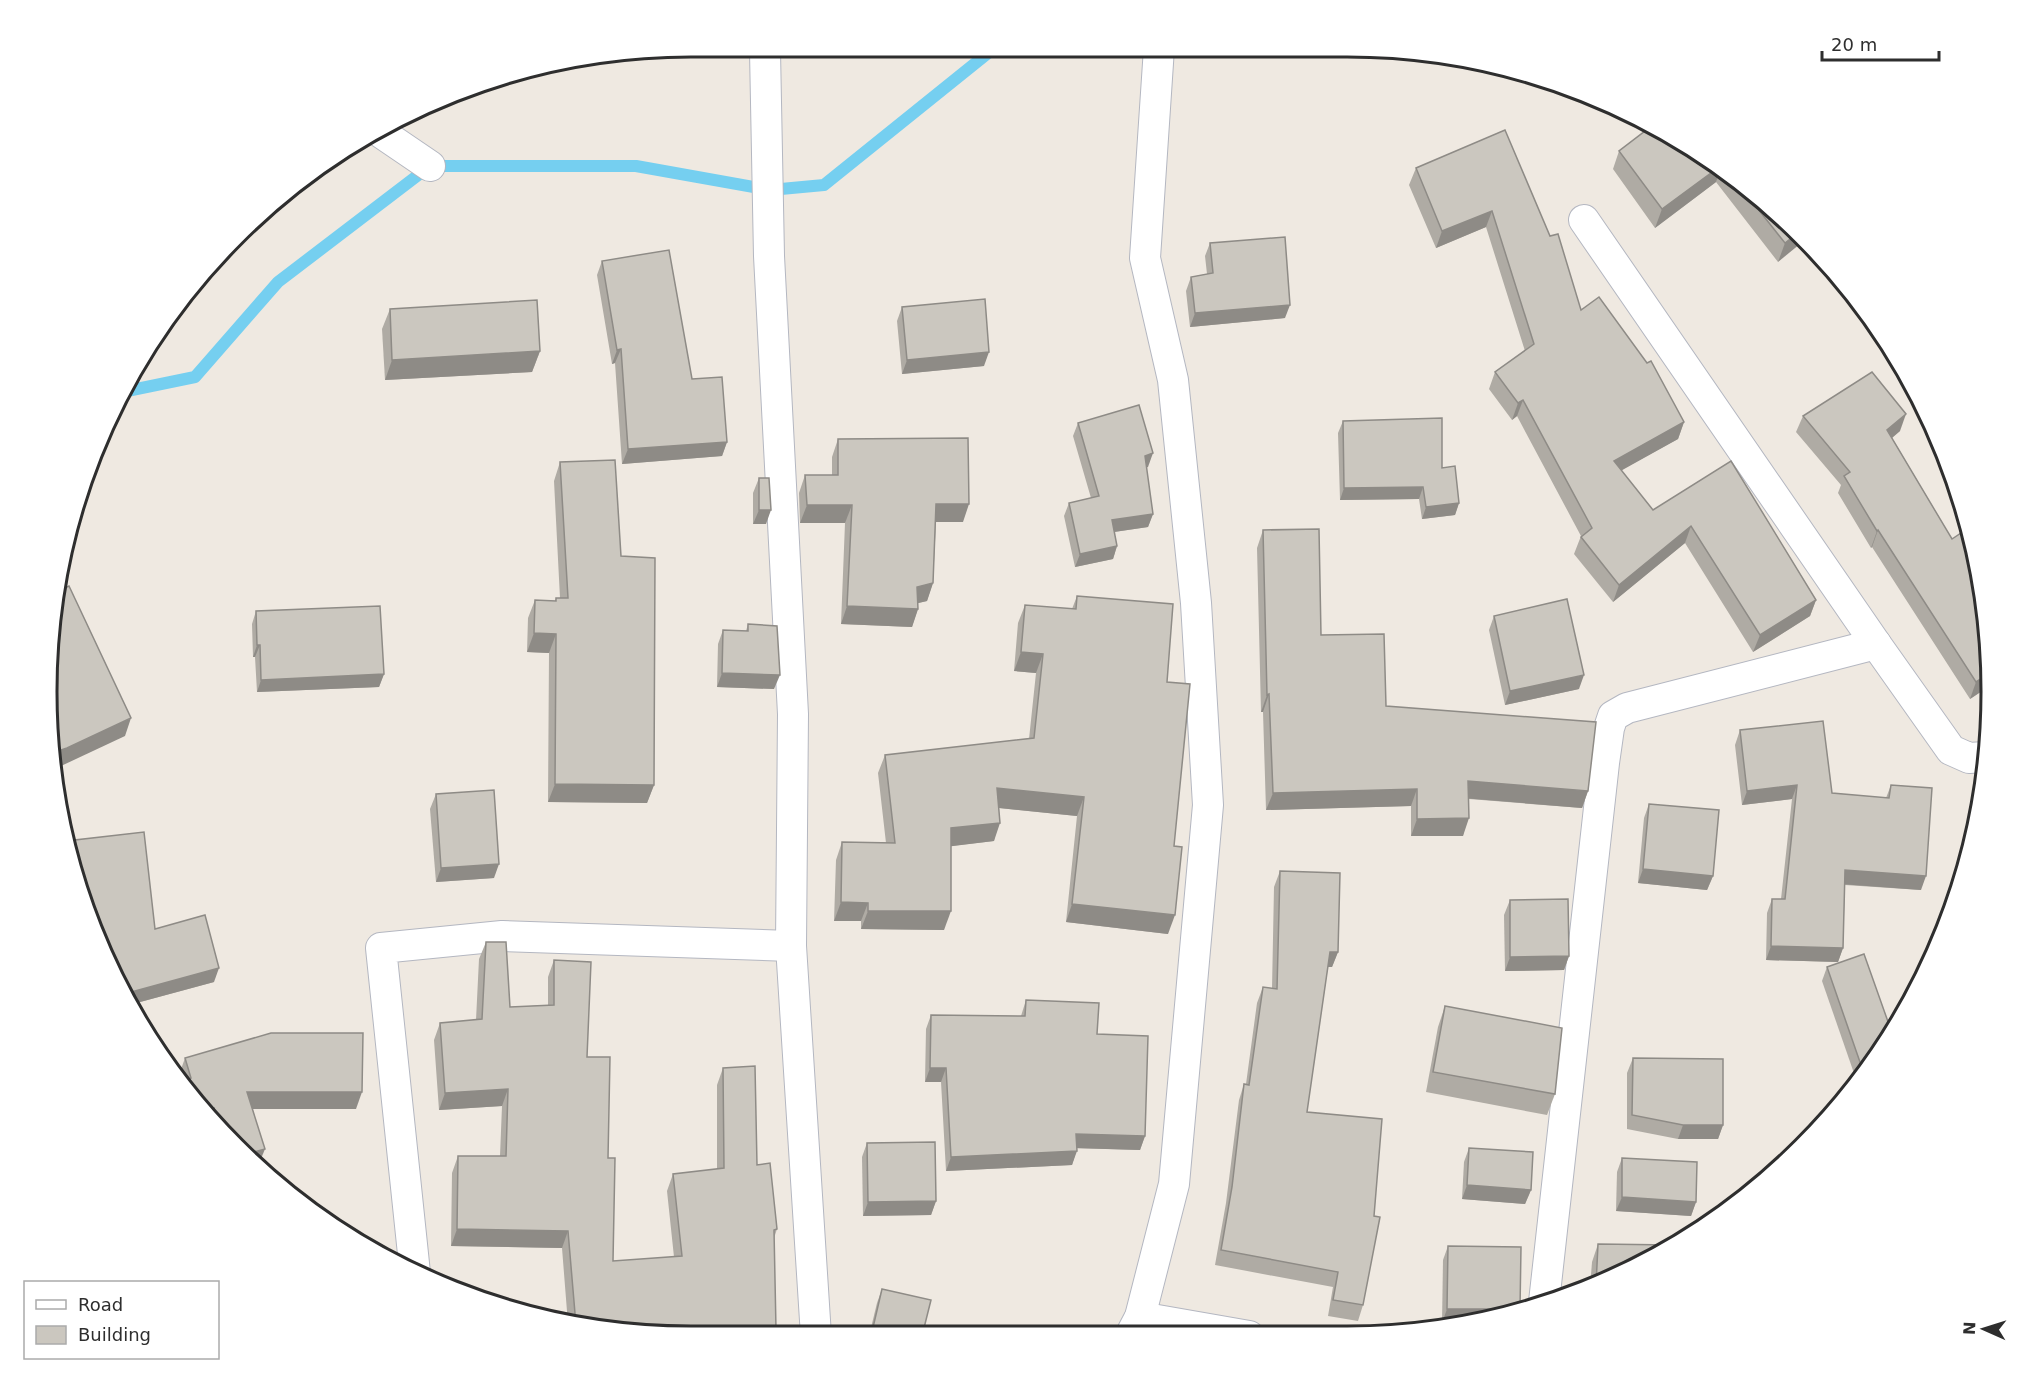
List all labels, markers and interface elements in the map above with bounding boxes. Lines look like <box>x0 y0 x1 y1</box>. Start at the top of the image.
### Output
scale bar <box>1822 24 1939 62</box>
text: 20 m <box>1831 34 1877 55</box>
legend <box>24 1281 219 1359</box>
text: Road <box>78 1294 123 1315</box>
north arrow <box>1954 1299 2014 1359</box>
text: N <box>1960 1321 1979 1335</box>
text: Building <box>78 1324 151 1345</box>

